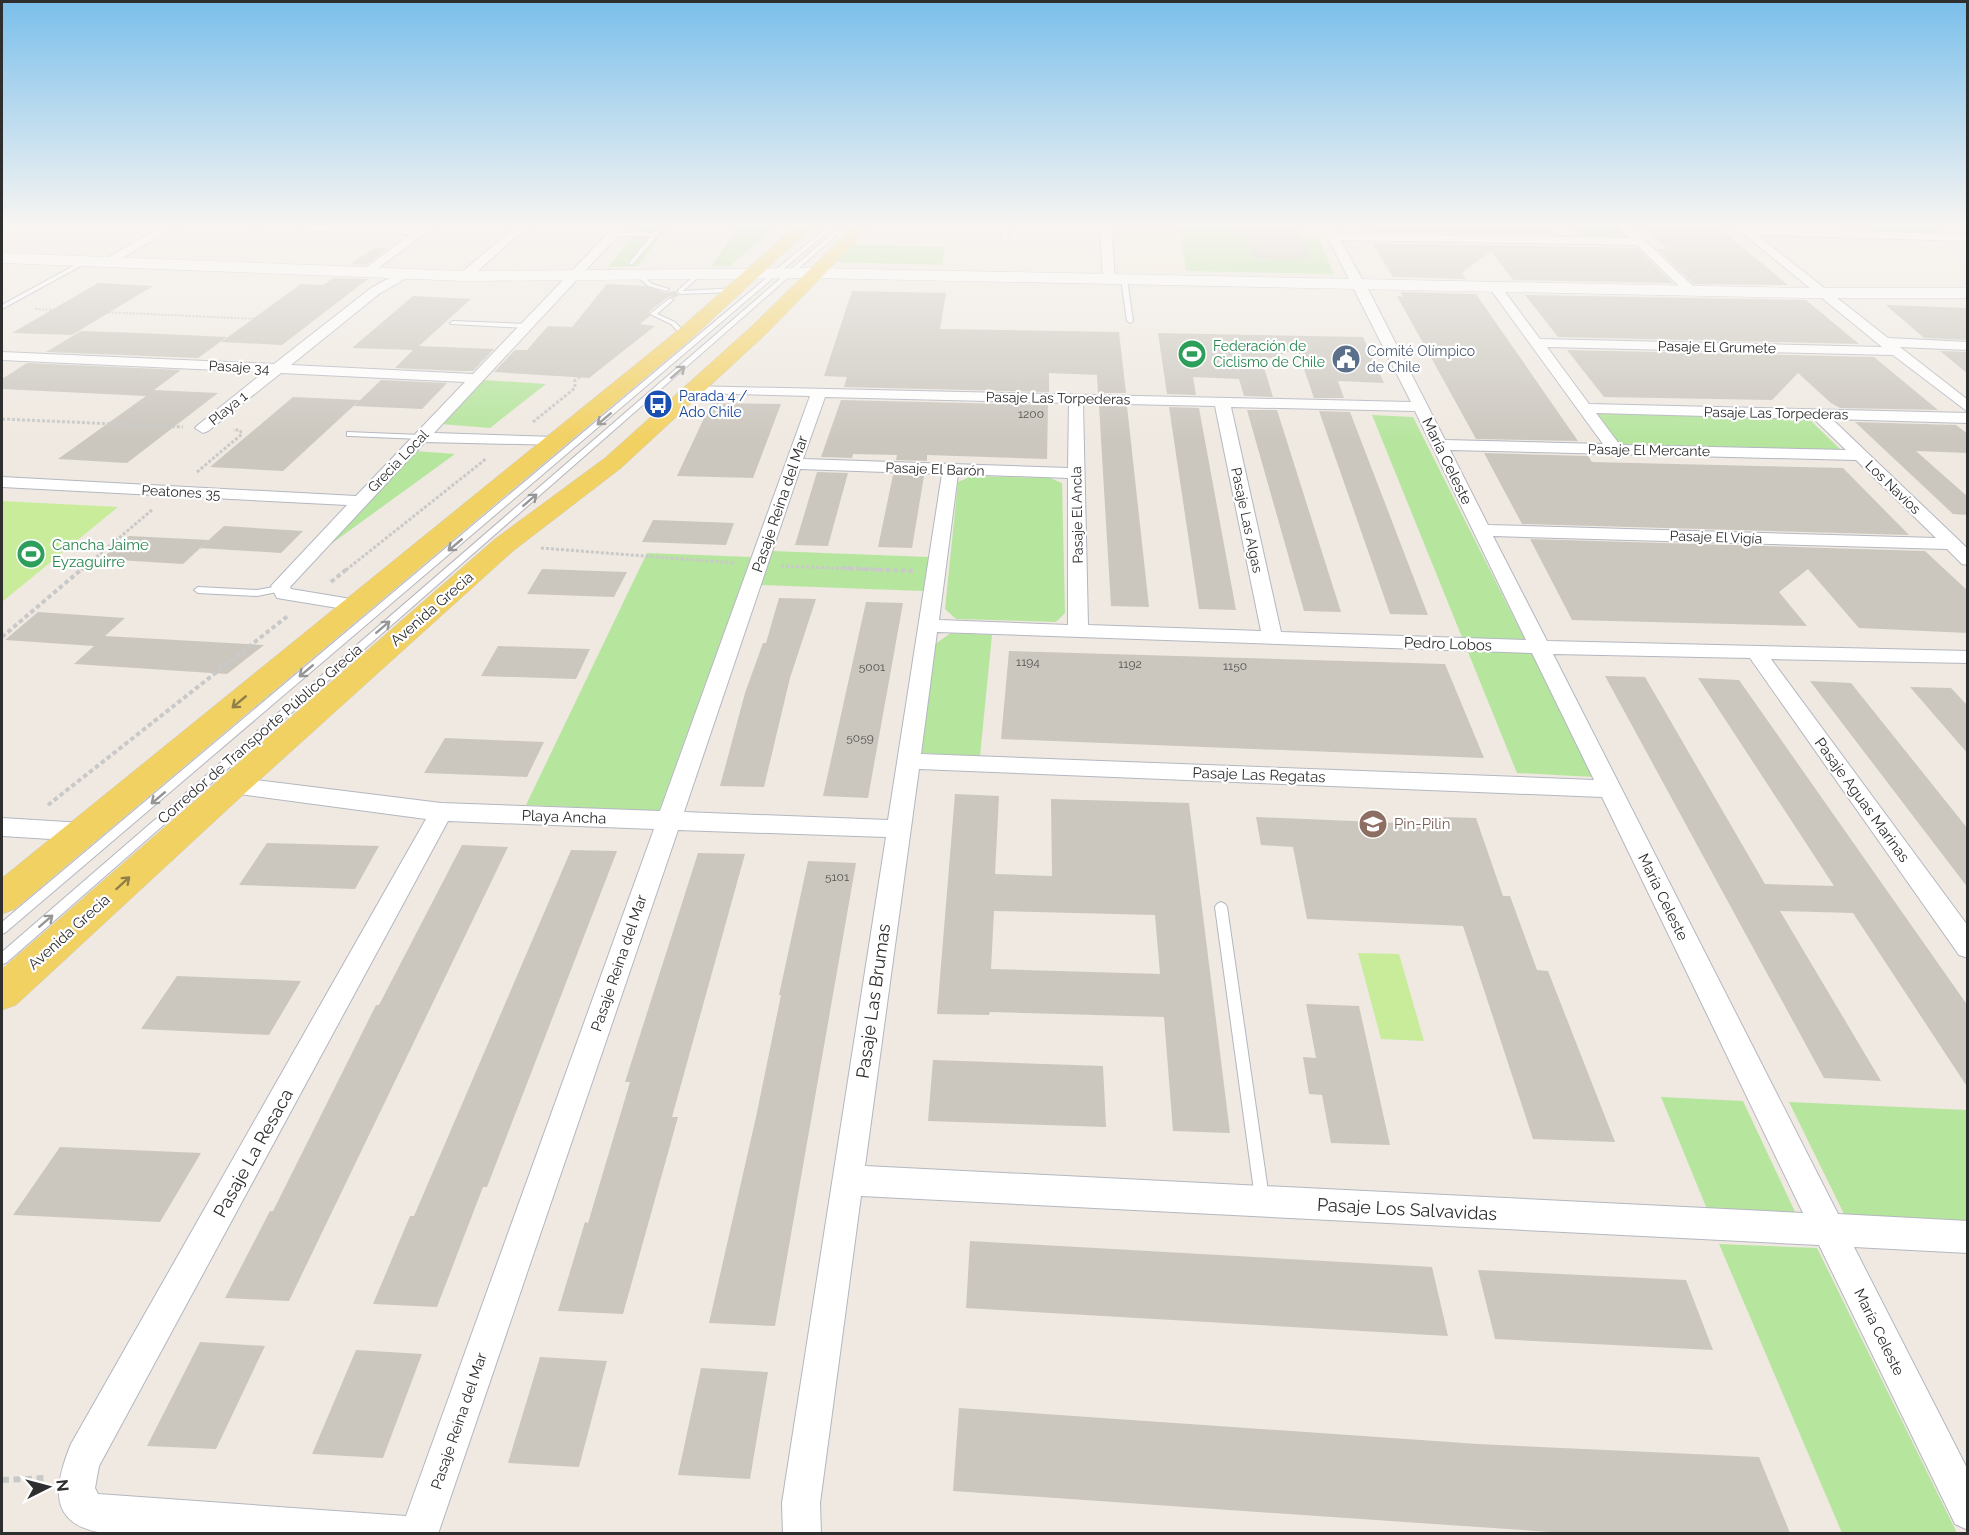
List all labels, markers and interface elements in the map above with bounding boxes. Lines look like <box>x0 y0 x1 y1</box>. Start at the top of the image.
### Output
sports icon: Federación de Ciclismo de Chile <box>1176 338 1208 370</box>
place label: Federación de Ciclismo de Chile <box>1213 338 1325 370</box>
street label: Pasaje El Grumete <box>1658 338 1776 356</box>
public building icon: Comité Olímpico de Chile <box>1330 343 1362 375</box>
place label: Comité Olímpico de Chile <box>1367 343 1475 375</box>
street label: Pasaje 34 <box>208 357 270 377</box>
one-way arrow <box>670 365 685 379</box>
street label: Playa 1 <box>206 388 250 428</box>
bus stop icon: Parada 4 / Ado Chile <box>642 388 674 420</box>
place label: Parada 4 / Ado Chile <box>679 388 748 420</box>
street label: Pasaje Las Torpederas <box>986 389 1131 407</box>
street label: Pasaje Las Torpederas <box>1704 404 1849 422</box>
house number: 1200 <box>1018 407 1044 421</box>
one-way arrow <box>597 412 612 426</box>
street label: María Celeste <box>1418 414 1476 508</box>
street label: Grecia Local <box>364 426 432 495</box>
street label: Pasaje Reina del Mar <box>748 433 812 575</box>
street label: Pasaje El Mercante <box>1588 441 1710 459</box>
street label: Los Navíos <box>1862 457 1924 517</box>
street label: Pasaje El Barón <box>885 459 985 479</box>
street label: Pasaje El Ancla <box>1068 466 1086 564</box>
street label: Pasaje Las Algas <box>1228 466 1266 575</box>
street label: Peatones 35 <box>141 482 221 502</box>
one-way arrow <box>522 493 537 507</box>
street label: Pasaje El Vigía <box>1670 527 1762 547</box>
place label: Cancha Jaime Eyzaguirre <box>52 536 149 571</box>
sports icon: Cancha Jaime Eyzaguirre <box>15 538 47 570</box>
one-way arrow <box>448 538 463 552</box>
street label: Avenida Grecia <box>387 568 477 650</box>
one-way arrow <box>375 621 391 634</box>
street label: Pedro Lobos <box>1404 633 1492 655</box>
street label: Corredor de Transporte Público Grecia <box>154 640 366 828</box>
house number: 1194 <box>1016 655 1040 669</box>
house number: 1192 <box>1118 657 1142 671</box>
house number: 1150 <box>1223 659 1247 673</box>
house number: 5001 <box>859 660 885 674</box>
one-way arrow <box>298 665 314 678</box>
one-way arrow <box>231 696 247 709</box>
house number: 5059 <box>846 731 874 745</box>
street label: Pasaje Aguas Marinas <box>1811 734 1913 866</box>
street label: Pasaje Las Regatas <box>1192 764 1326 786</box>
one-way arrow <box>150 791 166 804</box>
street label: Playa Ancha <box>521 807 607 827</box>
school or university icon: Pin-Pilin <box>1357 808 1389 840</box>
place label: Pin-Pilin <box>1394 815 1450 833</box>
street label: María Celeste <box>1634 850 1692 944</box>
house number: 5101 <box>825 870 849 884</box>
one-way arrow <box>115 876 130 890</box>
street label: Avenida Grecia <box>24 891 114 973</box>
street label: Pasaje Reina del Mar <box>587 892 651 1034</box>
one-way arrow <box>38 914 53 928</box>
street label: Pasaje Las Brumas <box>852 922 894 1080</box>
street label: Pasaje La Resaca <box>209 1085 297 1221</box>
street label: Pasaje Los Salvavidas <box>1316 1194 1498 1224</box>
street label: María Celeste <box>1850 1285 1908 1379</box>
street label: Pasaje Reina del Mar <box>427 1350 491 1492</box>
north arrow <box>18 1457 78 1517</box>
text: N <box>52 1478 73 1493</box>

